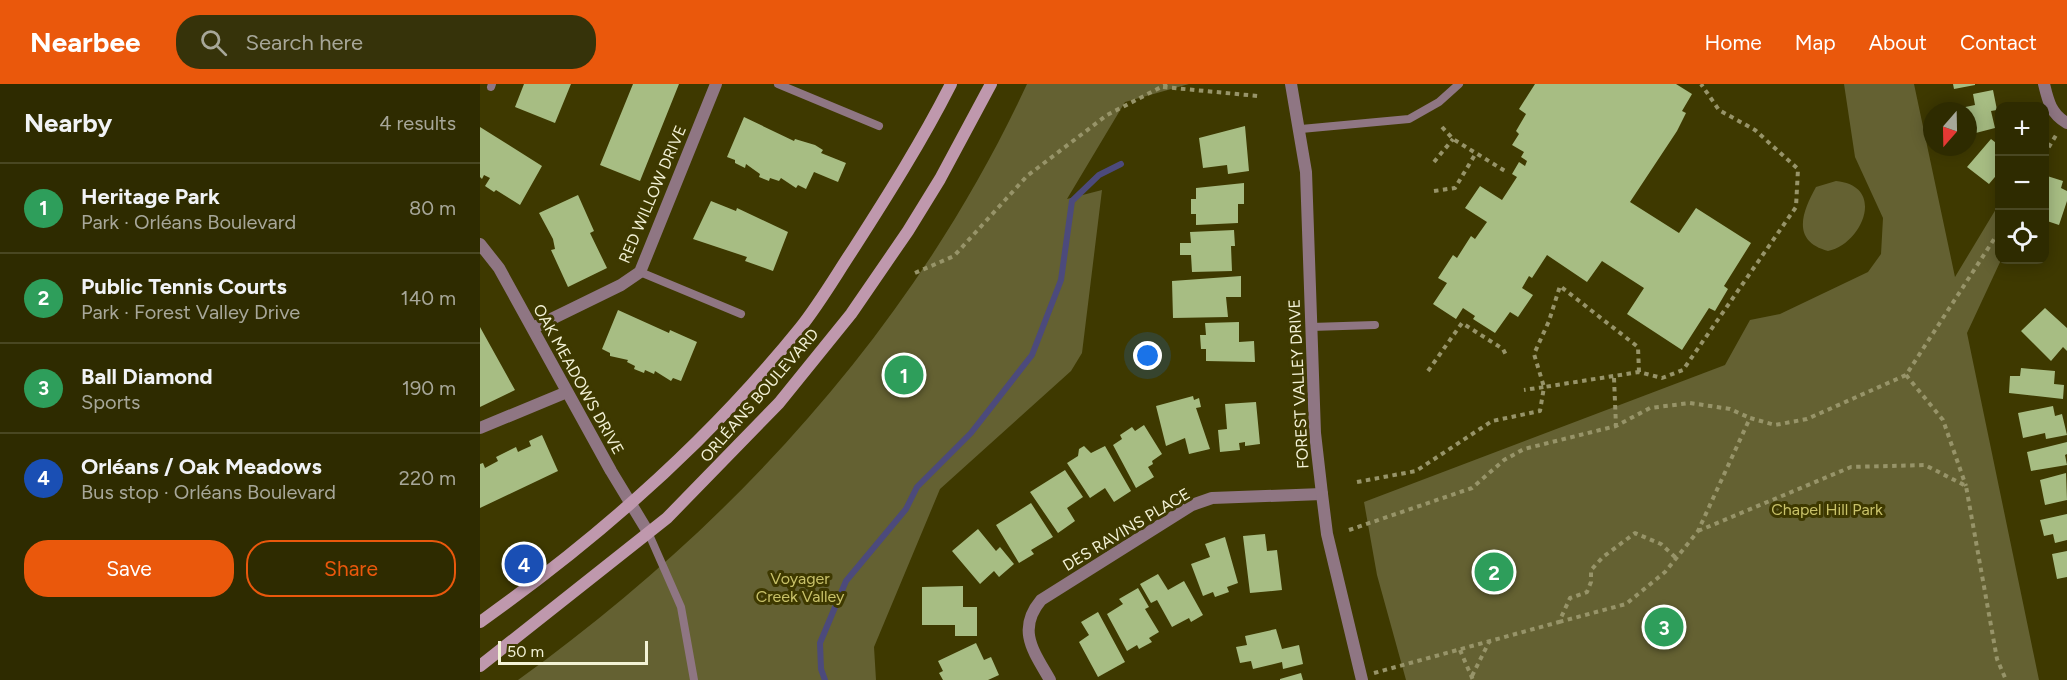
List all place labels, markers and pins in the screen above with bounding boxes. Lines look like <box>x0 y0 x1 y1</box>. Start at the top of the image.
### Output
pin: 1 <box>884 352 924 398</box>
pin: 4 <box>504 542 543 586</box>
pin: 2 <box>1474 550 1514 594</box>
pin: 3 <box>1644 604 1684 650</box>

